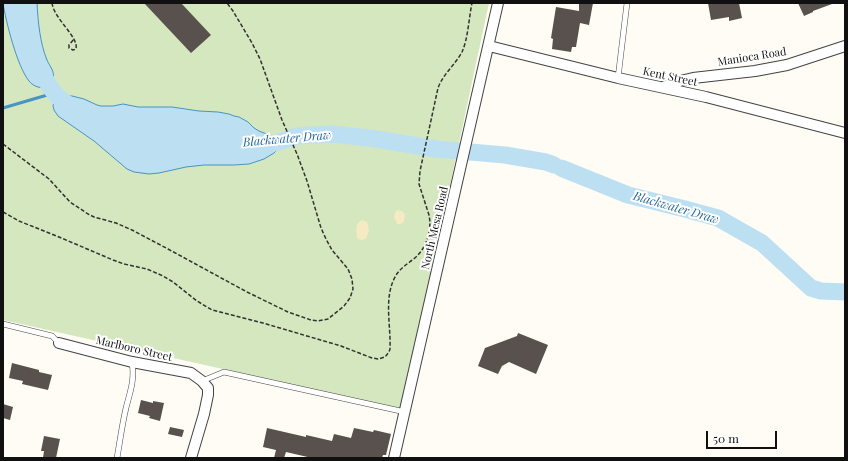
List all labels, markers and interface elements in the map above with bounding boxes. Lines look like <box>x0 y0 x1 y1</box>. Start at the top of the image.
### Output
street label: Manioca Road <box>717 45 787 69</box>
street label: Kent Street <box>641 65 699 89</box>
water label: Blackwater Draw <box>242 128 332 150</box>
street label: North Mesa Road <box>419 185 451 271</box>
water label: Blackwater Draw <box>632 189 720 227</box>
street label: Marlboro Street <box>95 334 173 364</box>
scale bar <box>708 423 779 449</box>
text: 50 m <box>713 430 739 446</box>

